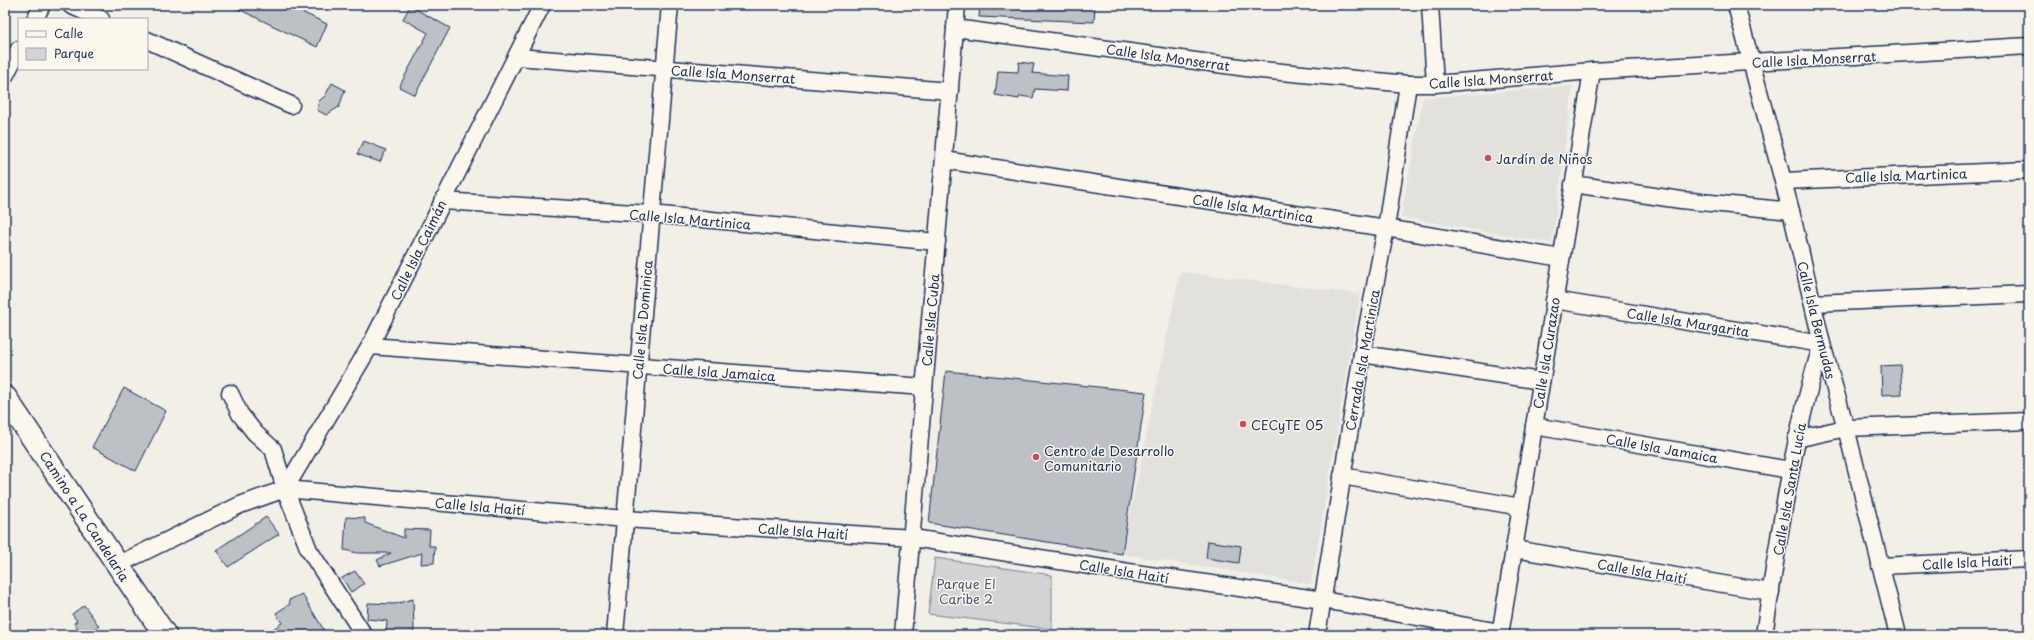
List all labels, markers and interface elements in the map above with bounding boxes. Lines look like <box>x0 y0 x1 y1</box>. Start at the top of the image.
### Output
legend <box>18 18 148 70</box>
text: Calle <box>54 24 84 42</box>
street label: Calle Isla Monserrat <box>1105 39 1231 75</box>
text: Parque <box>54 44 94 62</box>
street label: Calle Isla Monserrat <box>1751 46 1877 72</box>
street label: Calle Isla Monserrat <box>670 60 796 88</box>
street label: Calle Isla Monserrat <box>1428 65 1554 93</box>
place label: Jardín de Niños <box>1496 149 1593 168</box>
marker: Jardín de Niños <box>1483 153 1493 163</box>
street label: Calle Isla Martinica <box>1845 163 1968 187</box>
street label: Calle Isla Martinica <box>1191 189 1316 227</box>
street label: Calle Isla Caimán <box>385 197 451 303</box>
street label: Calle Isla Martinica <box>628 204 752 234</box>
street label: Calle Isla Dominica <box>627 259 657 380</box>
street label: Calle Isla Bermudas <box>1793 259 1841 381</box>
street label: Calle Isla Cuba <box>916 272 944 367</box>
street label: Cerrada Isla Martinica <box>1340 287 1384 432</box>
street label: Calle Isla Curazao <box>1528 296 1564 410</box>
street label: Calle Isla Margarita <box>1625 303 1751 341</box>
street label: Calle Isla Jamaica <box>662 359 777 385</box>
place label: CECyTE 05 <box>1251 415 1324 434</box>
marker: CECyTE 05 <box>1238 419 1248 429</box>
street label: Calle Isla Santa Lucía <box>1768 420 1810 557</box>
street label: Calle Isla Jamaica <box>1605 429 1720 467</box>
place label: Centro de Desarrollo Comunitario <box>1044 441 1174 475</box>
street label: Camino a La Candelaria <box>36 447 135 586</box>
marker: Centro de Desarrollo Comunitario <box>1031 452 1041 462</box>
street label: Calle Isla Haití <box>434 493 526 519</box>
street label: Calle Isla Haití <box>757 518 849 544</box>
street label: Calle Isla Haití <box>1921 550 2013 574</box>
street label: Calle Isla Haití <box>1596 554 1688 588</box>
street label: Calle Isla Haití <box>1078 555 1170 587</box>
park label: Parque El Caribe 2 <box>936 574 996 608</box>

